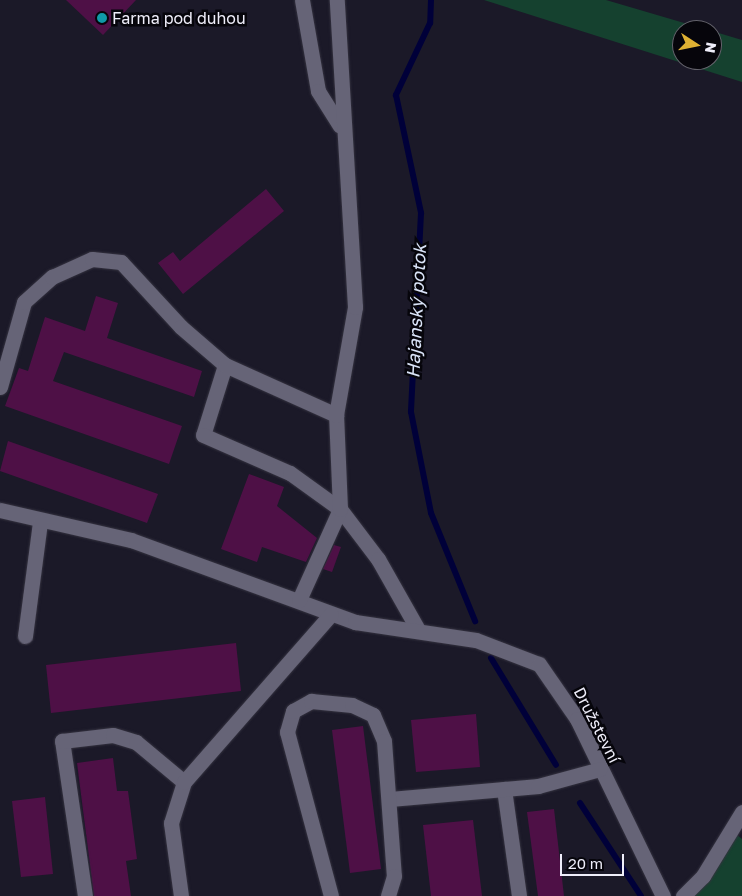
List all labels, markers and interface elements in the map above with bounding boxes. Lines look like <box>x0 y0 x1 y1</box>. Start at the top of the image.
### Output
place label: Farma pod duhou <box>112 8 246 28</box>
marker: Farma pod duhou <box>96 12 108 24</box>
north arrow <box>672 20 722 70</box>
text: N <box>702 41 721 55</box>
water label: Hajanský potok <box>402 243 430 379</box>
street label: Družstevní <box>570 684 624 766</box>
scale bar <box>562 844 626 876</box>
text: 20 m <box>568 854 603 872</box>

